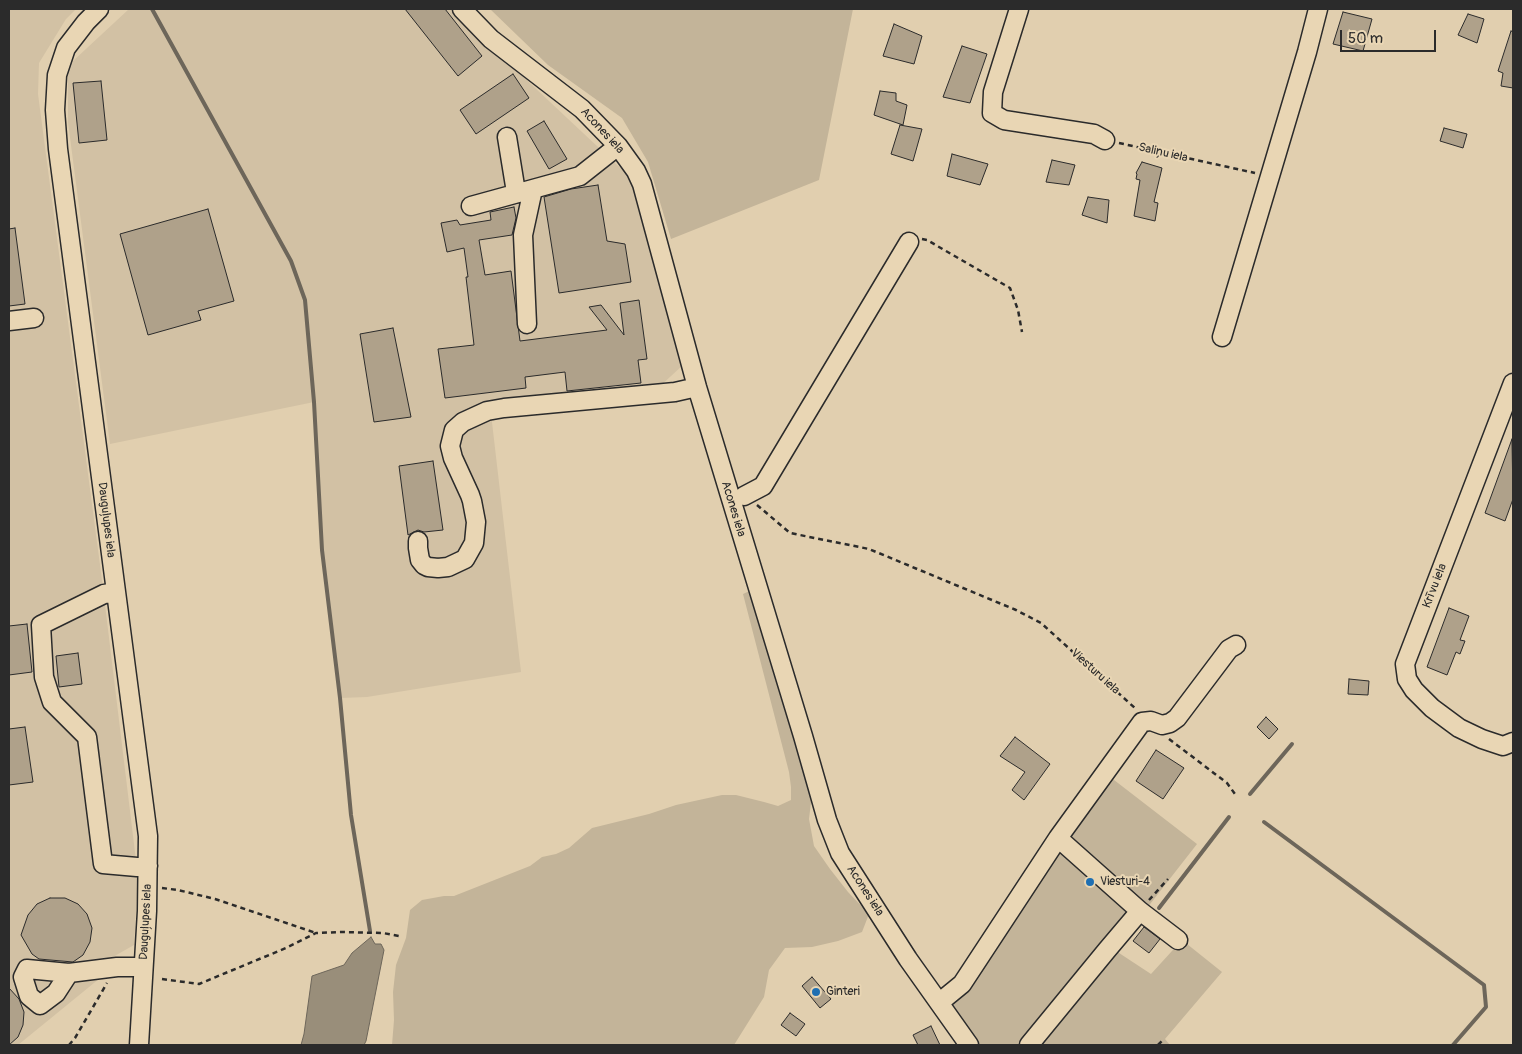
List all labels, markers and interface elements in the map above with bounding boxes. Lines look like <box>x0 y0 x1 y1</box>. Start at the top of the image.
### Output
scale bar <box>1342 20 1438 52</box>
text: 50 m <box>1348 29 1383 48</box>
street label: Acones iela <box>577 105 627 157</box>
street label: Saliņu iela <box>1137 140 1189 166</box>
street label: Acones iela <box>718 479 748 539</box>
street label: Dauguļupes iela <box>94 481 118 559</box>
street label: Krīvu iela <box>1420 562 1450 610</box>
street label: Viesturu iela <box>1068 646 1122 698</box>
street label: Acones iela <box>843 863 887 919</box>
place label: Viesturi-4 <box>1100 875 1150 889</box>
marker: Viesturi-4 <box>1084 876 1096 888</box>
street label: Dauguļupes iela <box>137 884 155 960</box>
place label: Ginteri <box>826 985 860 999</box>
marker: Ginteri <box>810 986 822 998</box>

